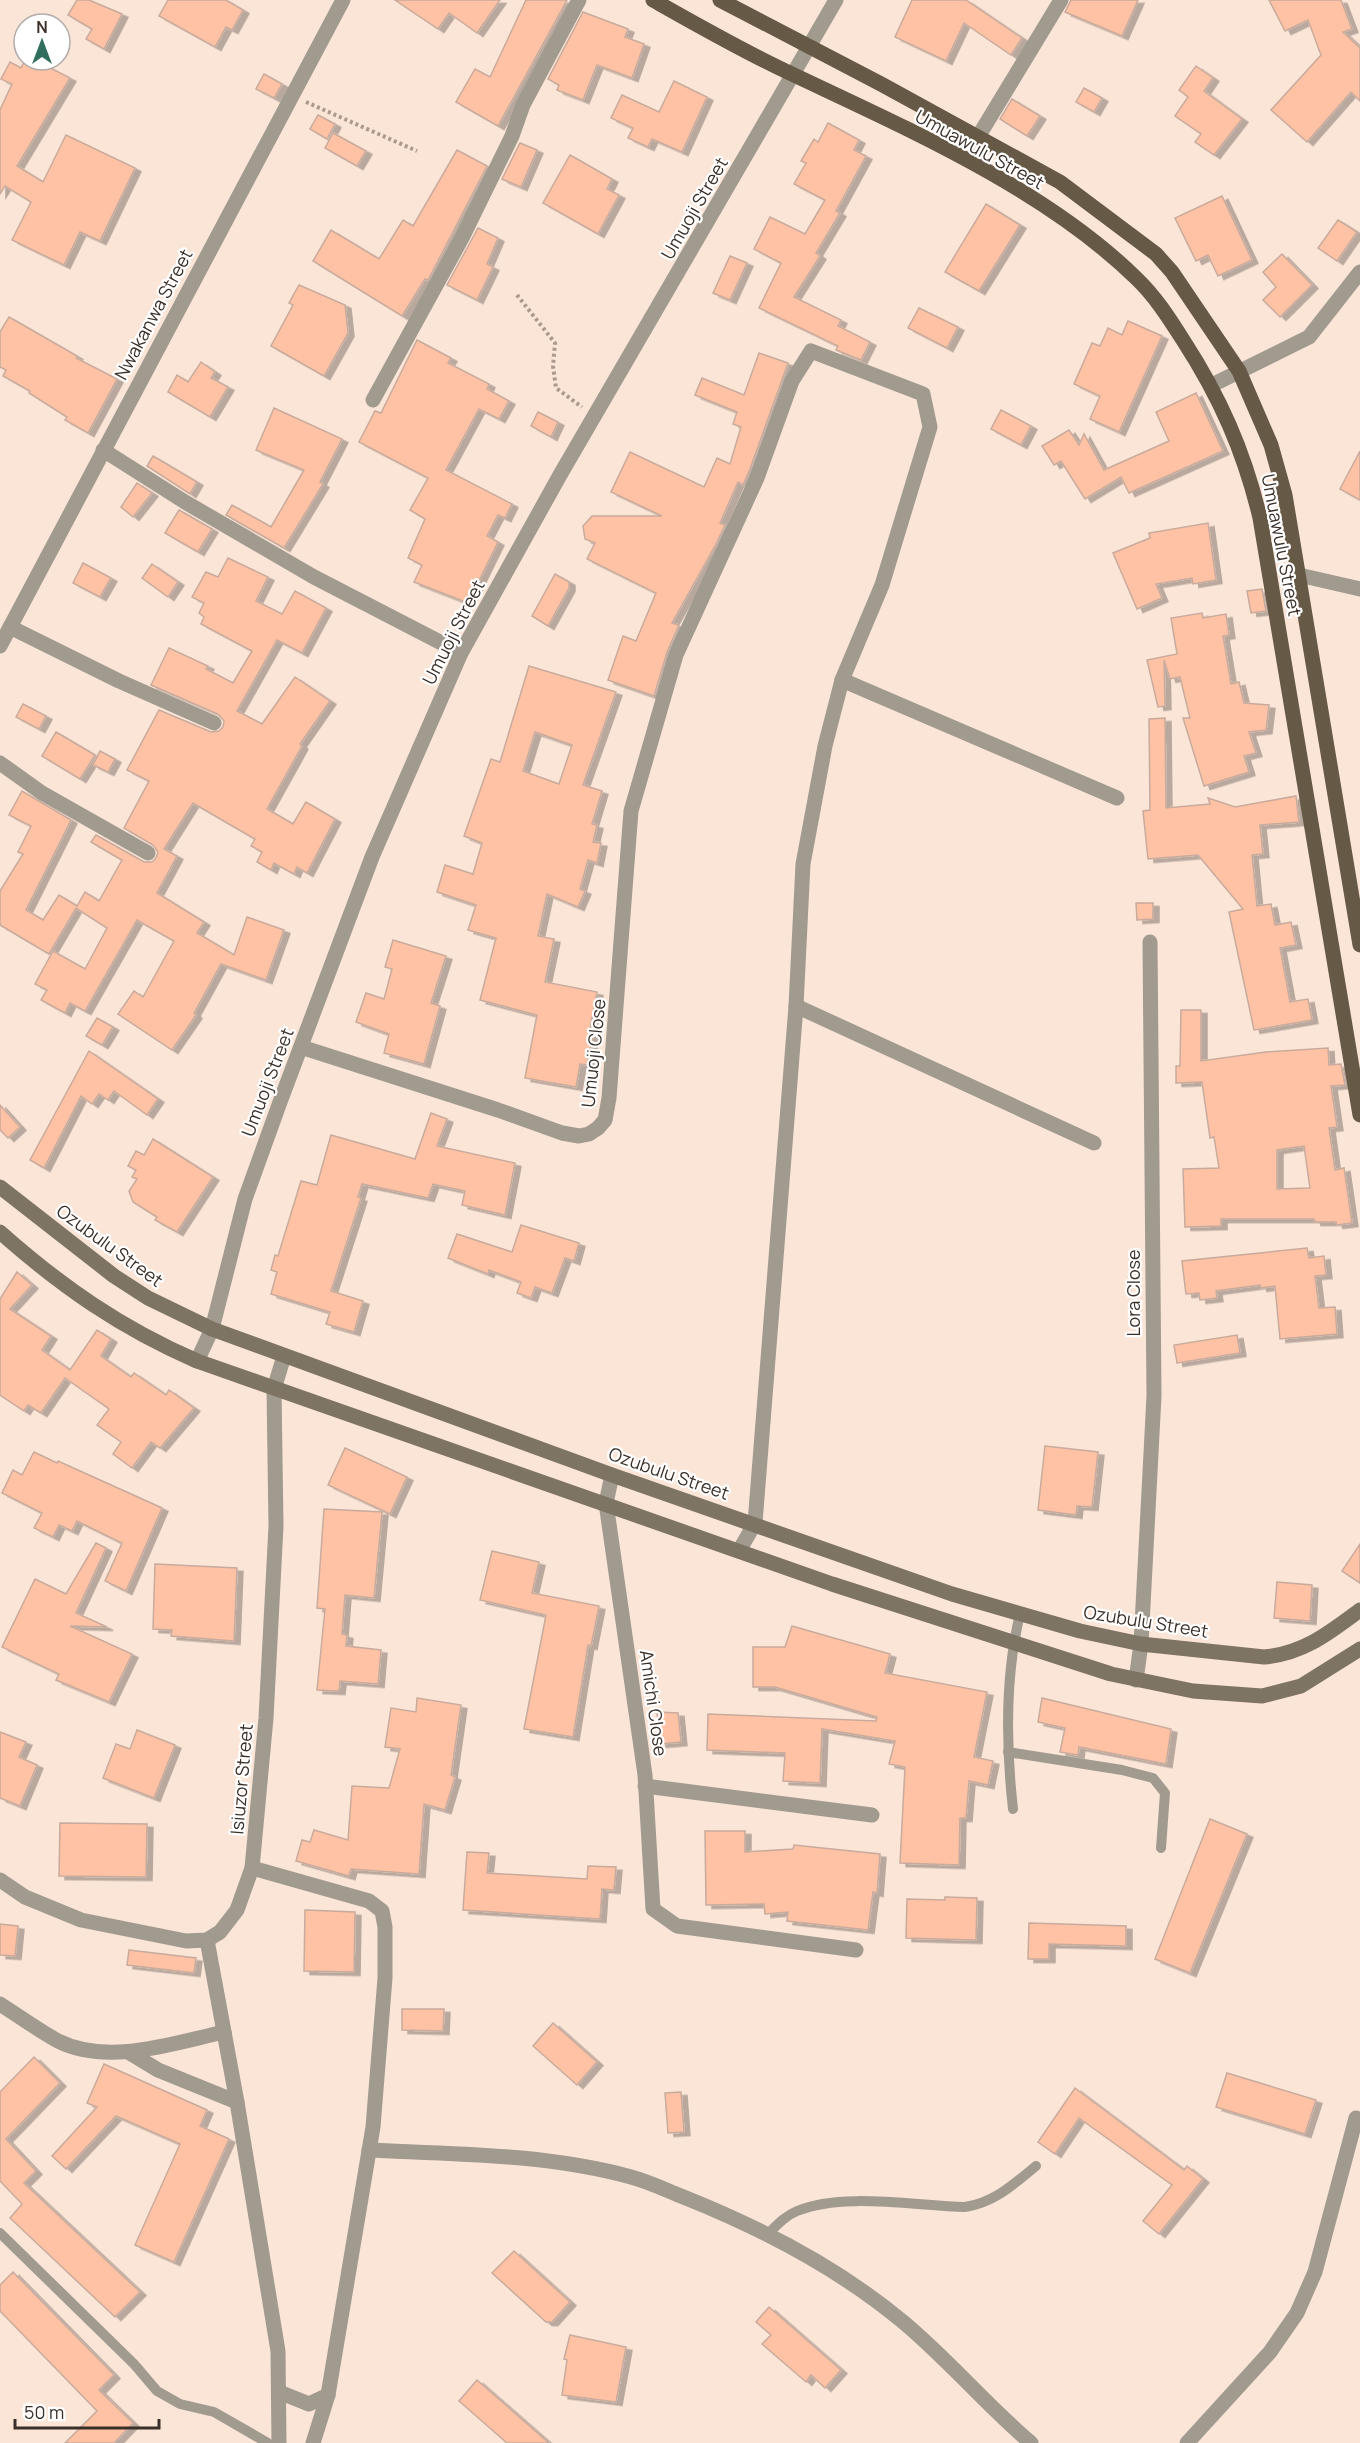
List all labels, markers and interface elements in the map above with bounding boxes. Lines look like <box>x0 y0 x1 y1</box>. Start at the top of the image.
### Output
north arrow <box>12 12 72 72</box>
text: N <box>36 16 48 38</box>
street label: Umuawulu Street <box>911 104 1049 194</box>
street label: Umuoji Street <box>655 152 733 264</box>
street label: Nwakanwa Street <box>108 244 198 384</box>
street label: Umuawulu Street <box>1256 472 1308 618</box>
street label: Umuoji Street <box>416 576 490 688</box>
street label: Umuoji Close <box>575 997 611 1109</box>
street label: Umuoji Street <box>235 1024 299 1140</box>
street label: Ozubulu Street <box>52 1198 168 1292</box>
street label: Lora Close <box>1121 1249 1145 1337</box>
street label: Ozubulu Street <box>606 1441 732 1505</box>
street label: Ozubulu Street <box>1082 1599 1210 1643</box>
street label: Amichi Close <box>635 1648 673 1758</box>
street label: Isiuzor Street <box>224 1723 258 1835</box>
scale bar <box>15 2392 159 2430</box>
text: 50 m <box>24 2400 64 2424</box>

